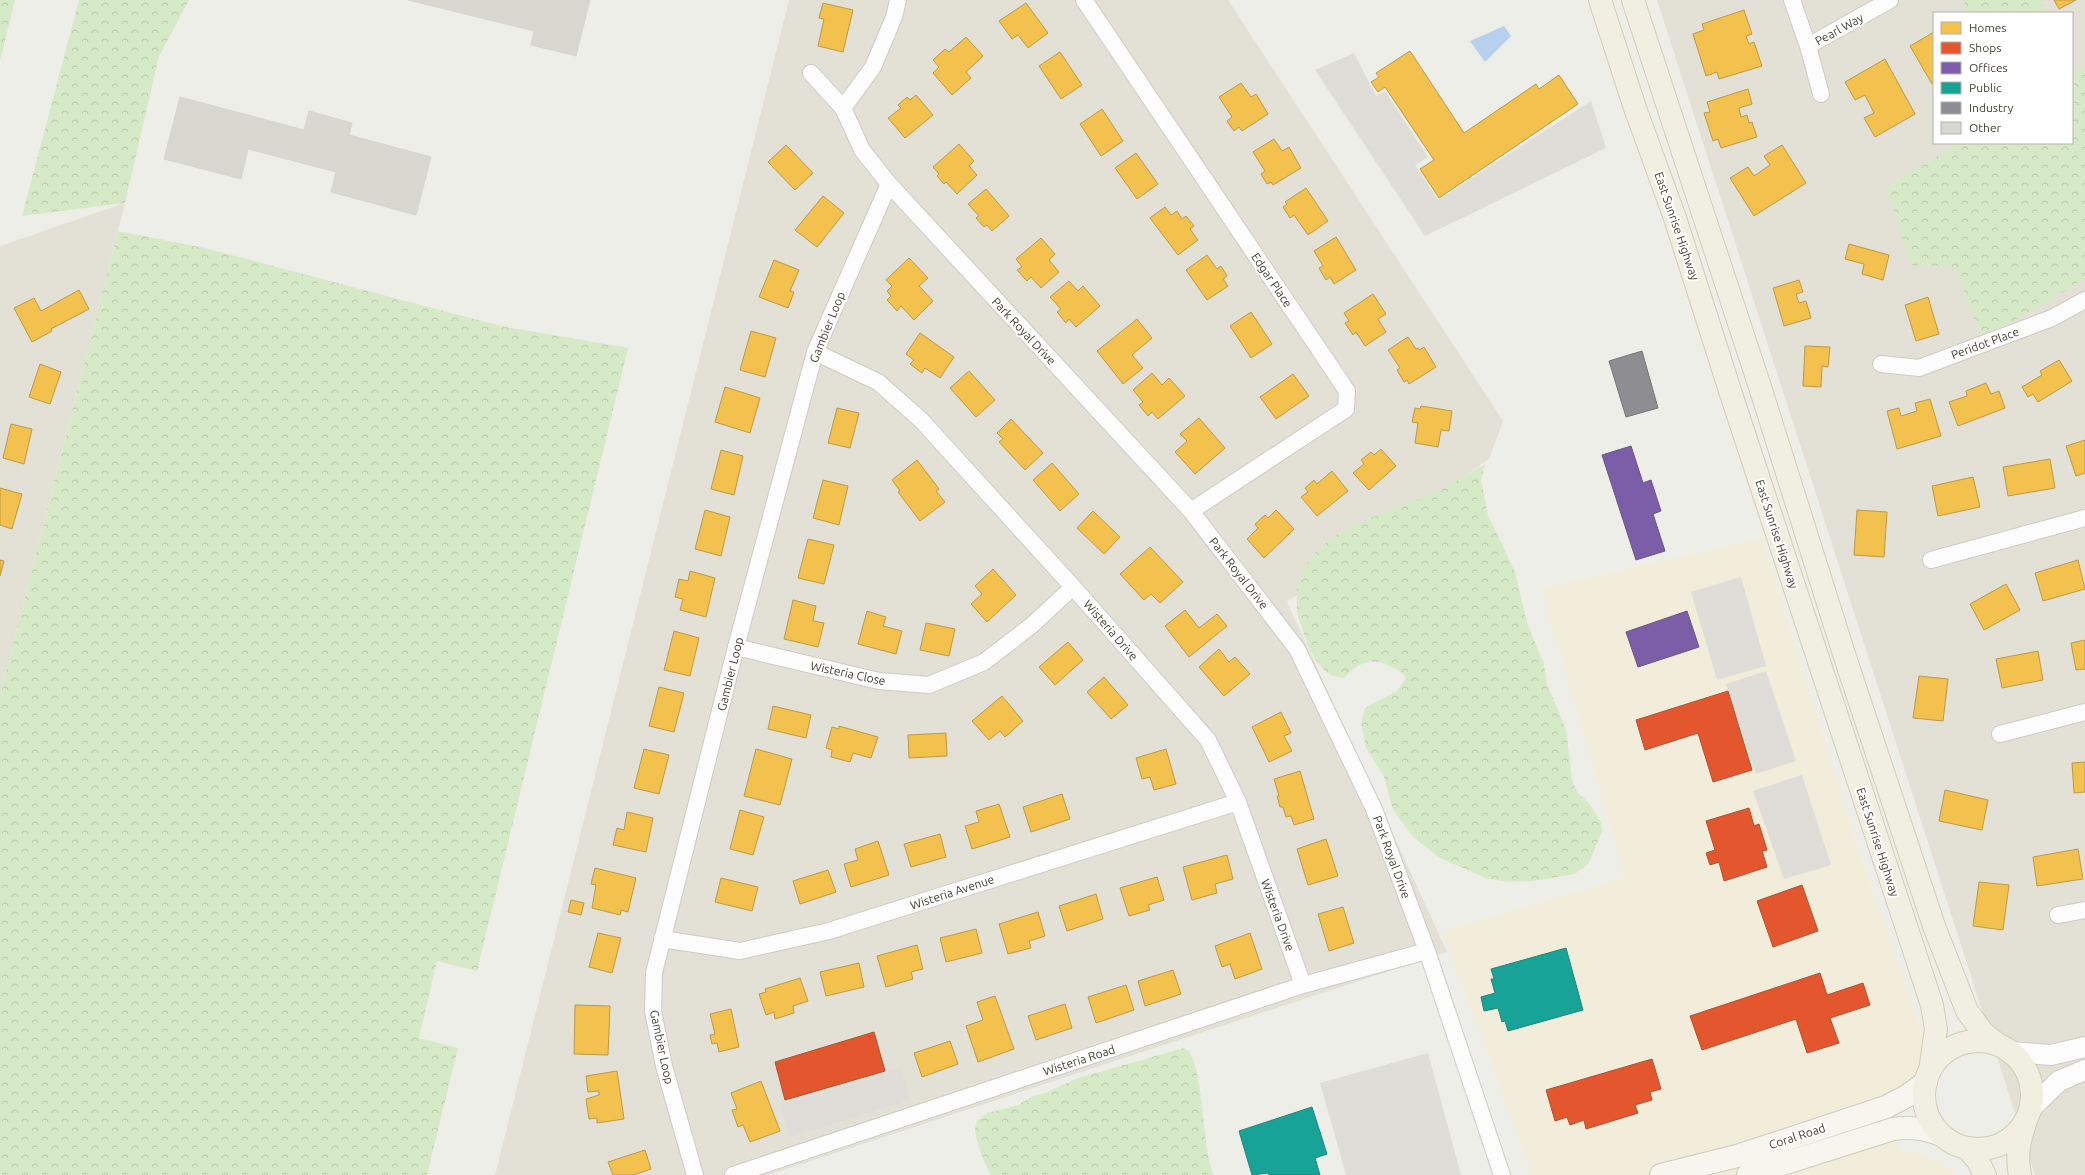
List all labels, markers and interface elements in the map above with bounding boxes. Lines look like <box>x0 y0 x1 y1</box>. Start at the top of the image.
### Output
street label: Pearl Way <box>1813 10 1866 48</box>
legend <box>1933 12 2073 144</box>
text: Homes <box>1969 21 2007 34</box>
text: Shops <box>1969 41 2001 54</box>
text: Offices <box>1969 61 2008 74</box>
text: Public <box>1969 81 2002 94</box>
text: Industry <box>1969 101 2014 114</box>
text: Other <box>1969 121 2002 134</box>
street label: East Sunrise Highway <box>1652 170 1702 282</box>
street label: Edgar Place <box>1249 250 1295 310</box>
street label: Gambier Loop <box>807 290 847 364</box>
street label: Park Royal Drive <box>989 295 1059 367</box>
street label: Peridot Place <box>1949 325 2021 361</box>
street label: East Sunrise Highway <box>1753 478 1801 590</box>
street label: Park Royal Drive <box>1207 535 1271 611</box>
street label: Wisteria Drive <box>1081 597 1141 663</box>
street label: Gambier Loop <box>715 636 745 712</box>
street label: Wisteria Close <box>809 659 887 687</box>
street label: East Sunrise Highway <box>1854 786 1902 898</box>
street label: Park Royal Drive <box>1371 814 1413 900</box>
street label: Wisteria Avenue <box>908 872 996 912</box>
street label: Wisteria Drive <box>1259 877 1297 953</box>
street label: Gambier Loop <box>648 1009 676 1085</box>
street label: Wisteria Road <box>1041 1042 1117 1078</box>
street label: Coral Road <box>1767 1121 1827 1151</box>

